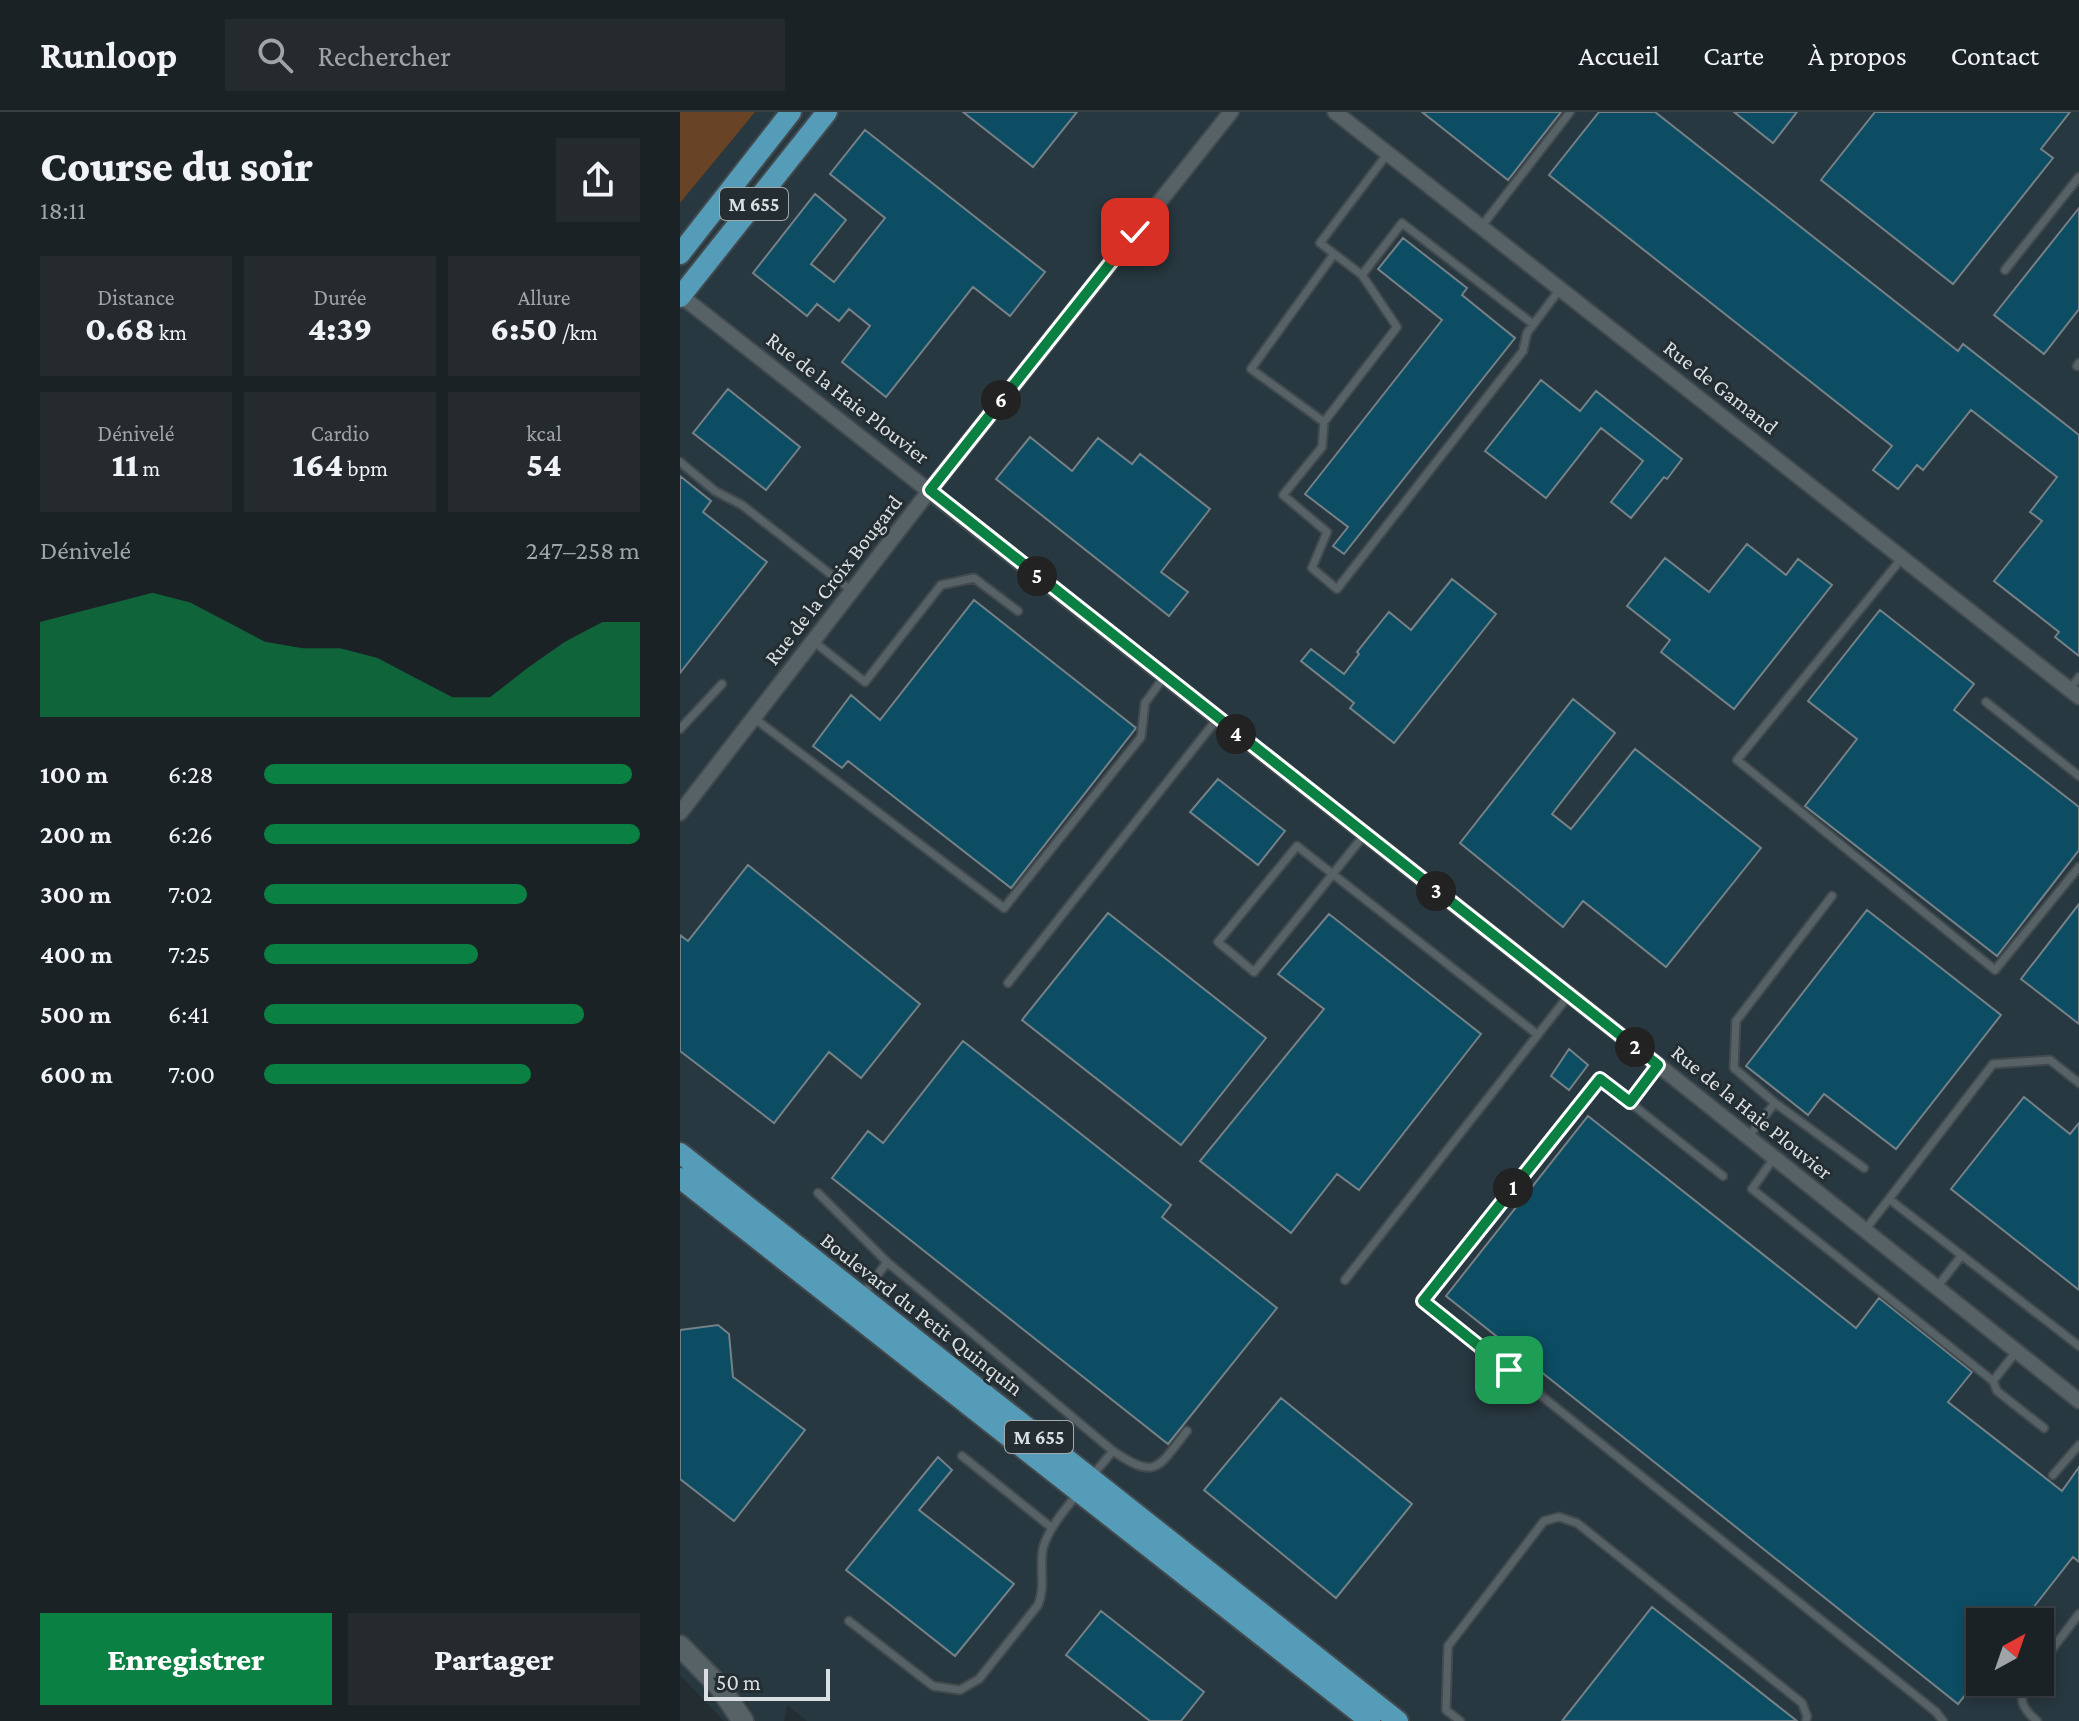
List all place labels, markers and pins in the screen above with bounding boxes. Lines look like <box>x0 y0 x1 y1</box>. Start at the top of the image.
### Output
pin <box>1101 198 1169 266</box>
pin: 6 <box>981 380 1021 420</box>
pin: 5 <box>1017 556 1057 596</box>
pin: 4 <box>1216 714 1256 754</box>
pin: 3 <box>1416 871 1456 911</box>
pin: 2 <box>1615 1027 1655 1067</box>
pin: 1 <box>1493 1168 1533 1208</box>
pin <box>1475 1336 1543 1404</box>

